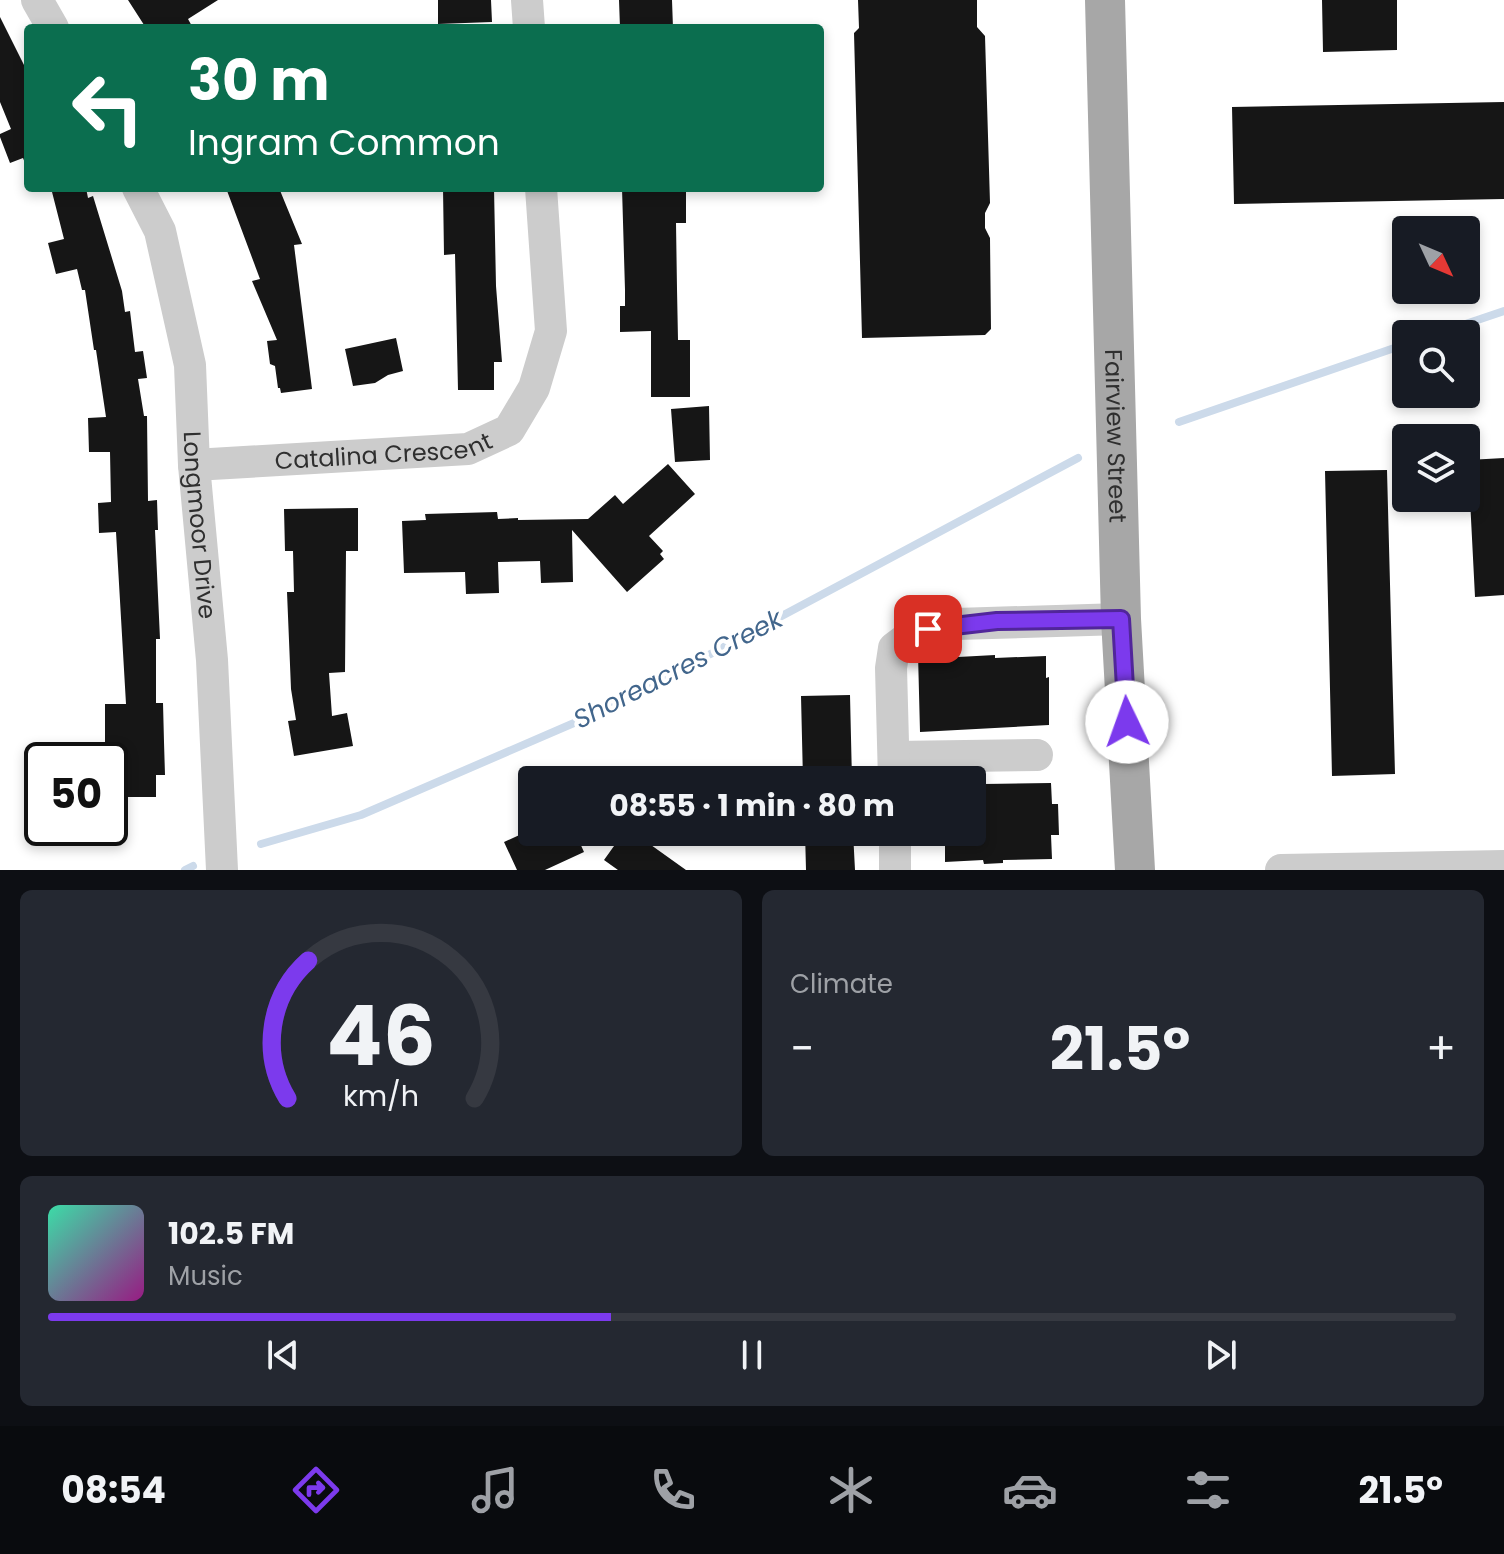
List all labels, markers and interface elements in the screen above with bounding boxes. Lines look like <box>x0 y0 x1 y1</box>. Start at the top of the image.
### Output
text: 30 m <box>188 41 330 120</box>
icon: left <box>56 56 160 160</box>
text: Ingram Common <box>188 117 500 168</box>
north arrow <box>1392 216 1480 304</box>
map controls <box>1392 216 1480 512</box>
button: search <box>1392 320 1480 408</box>
street label: Fairview Street <box>1098 349 1135 523</box>
street label: Catalina Crescent <box>274 424 497 477</box>
button: layers <box>1392 424 1480 512</box>
street label: Longmoor Drive <box>176 430 225 620</box>
pin <box>894 595 962 663</box>
water label: Shoreacres Creek <box>567 600 790 737</box>
icon: arrive <box>906 607 950 651</box>
position arrow <box>1085 680 1169 764</box>
speed limit sign: 50 <box>24 742 128 846</box>
text: 08:55 · 1 min · 80 m <box>609 784 895 827</box>
text: Climate <box>790 966 893 1002</box>
text: 46 <box>326 978 436 1094</box>
text: 21.5° <box>1050 1007 1190 1091</box>
text: − <box>790 1018 814 1079</box>
text: + <box>1426 1018 1456 1079</box>
text: km/h <box>343 1076 419 1116</box>
text: 102.5 FM <box>168 1212 294 1255</box>
text: Music <box>168 1258 243 1294</box>
icon: previous <box>261 1333 305 1377</box>
icon: pause <box>730 1333 774 1377</box>
icon: next <box>1199 1333 1243 1377</box>
icon: directions <box>288 1462 344 1518</box>
icon: music <box>467 1462 523 1518</box>
icon: phone <box>645 1462 701 1518</box>
icon: climate <box>823 1462 879 1518</box>
icon: car <box>1002 1462 1058 1518</box>
icon: filters <box>1180 1462 1236 1518</box>
text: 08:54 <box>61 1465 166 1516</box>
text: 21.5° <box>1358 1465 1443 1516</box>

